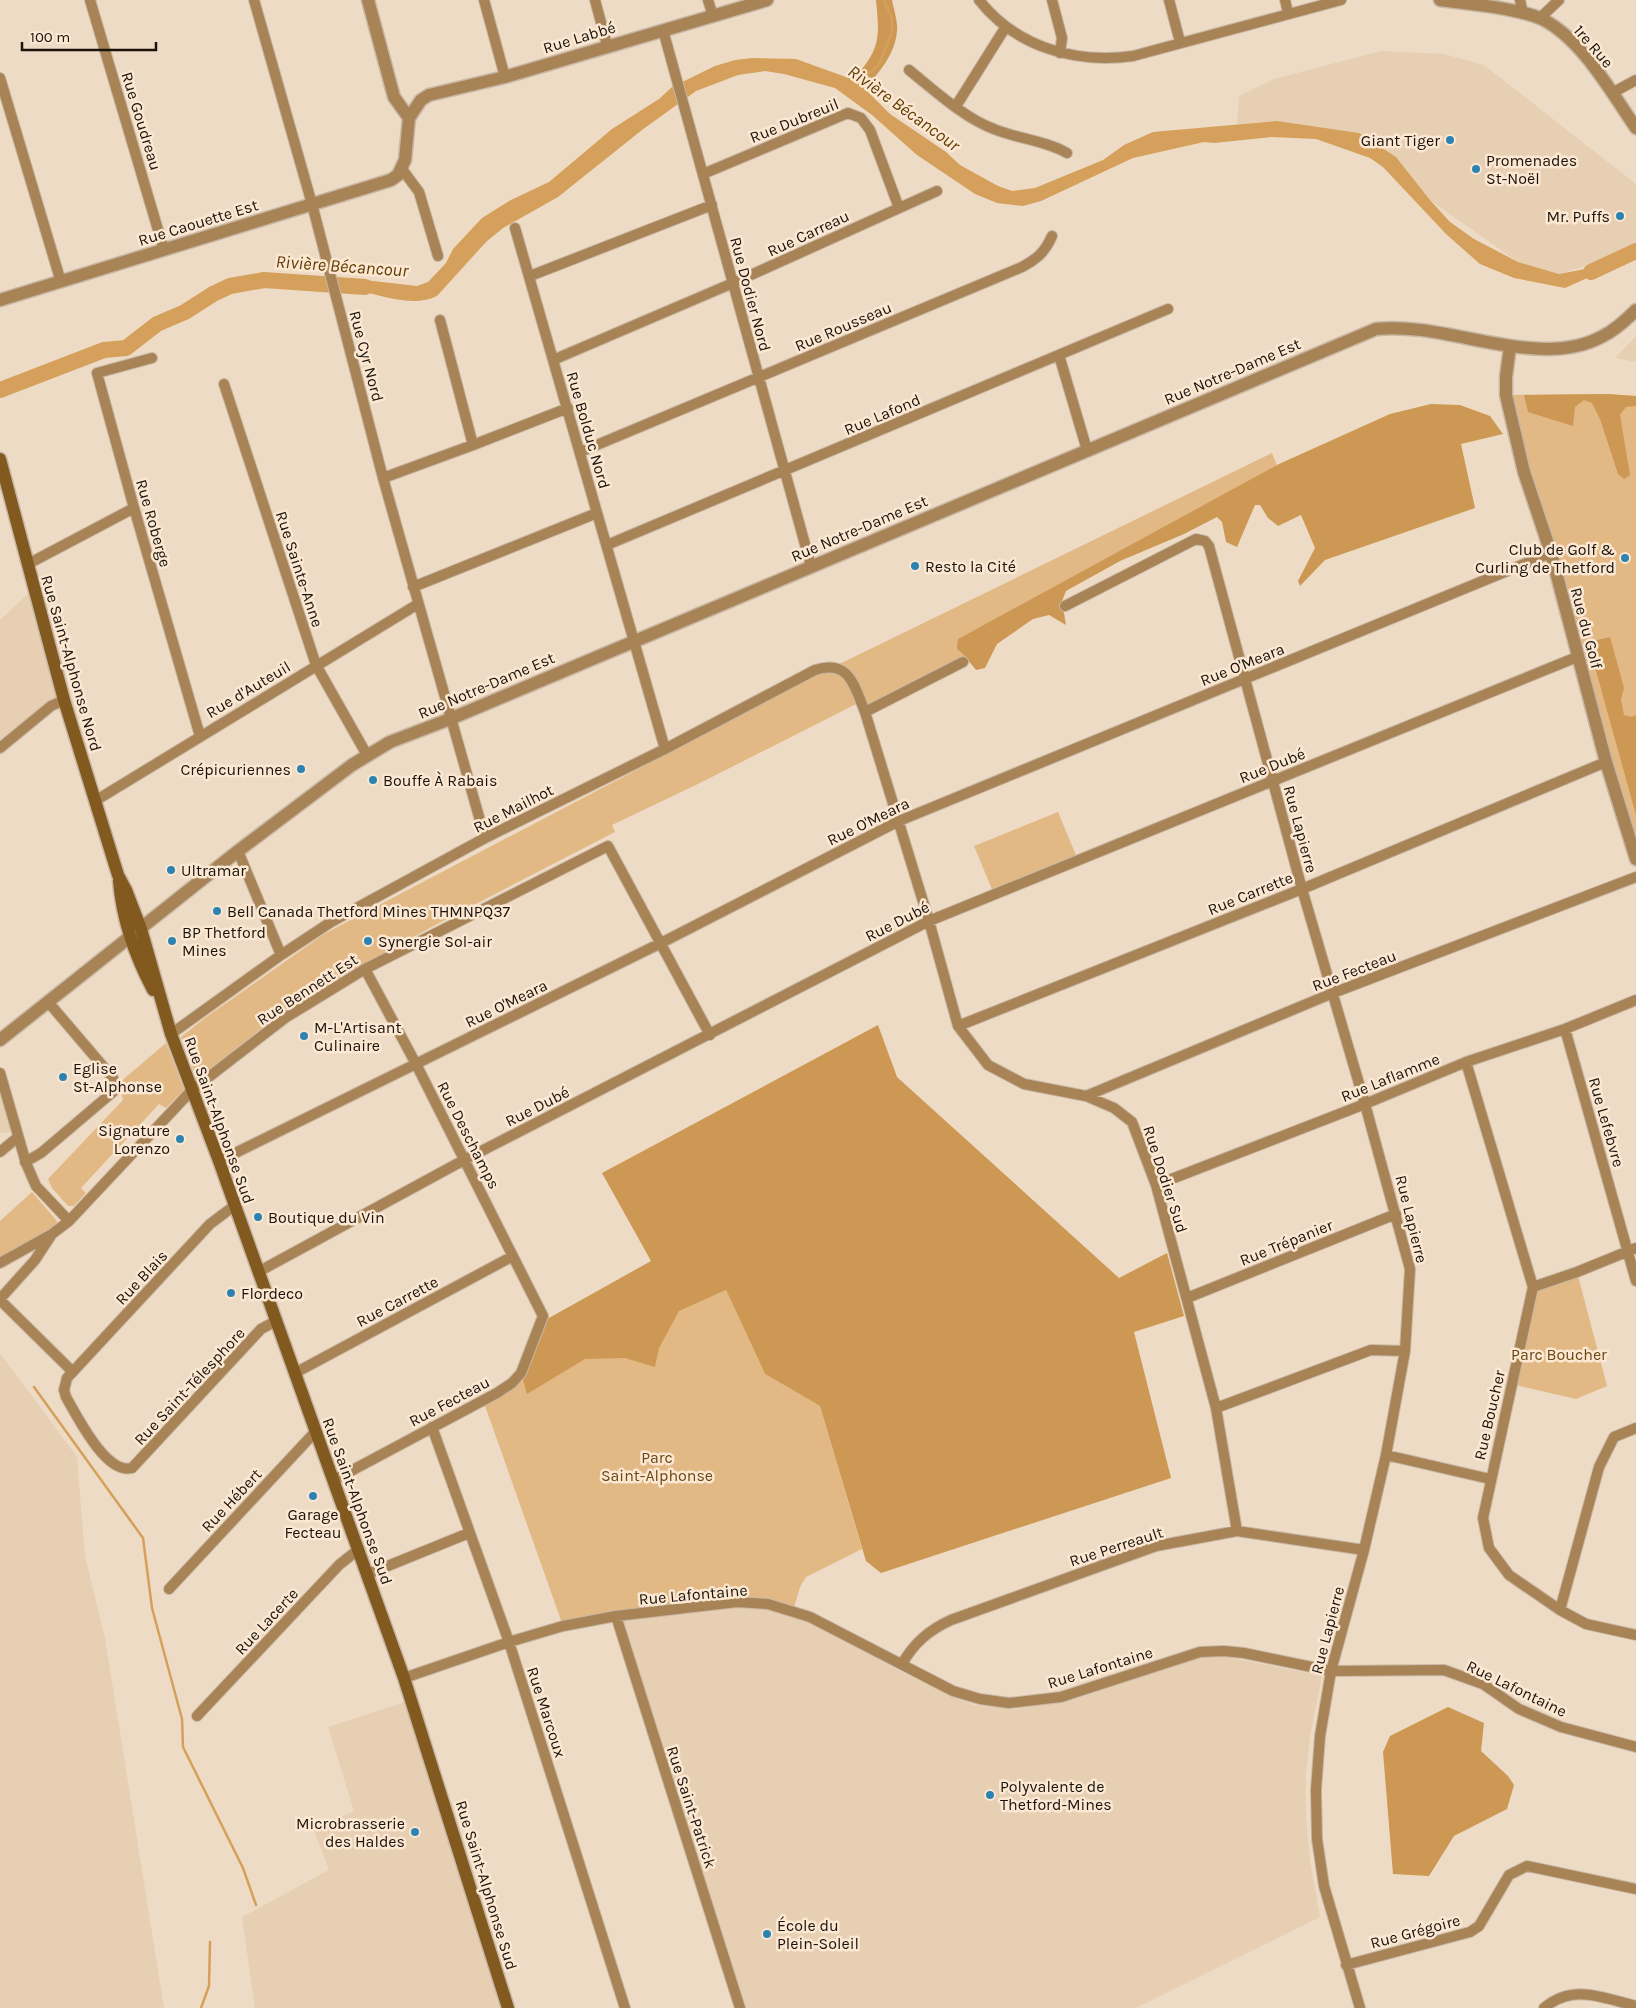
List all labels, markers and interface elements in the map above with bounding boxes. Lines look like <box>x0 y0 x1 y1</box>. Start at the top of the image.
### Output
street label: Rue Labbé <box>541 17 618 58</box>
scale bar <box>22 20 156 52</box>
street label: 1re Rue <box>1570 21 1617 72</box>
text: 100 m <box>30 28 70 46</box>
water label: Rivière Bécancour <box>844 60 965 157</box>
street label: Rue Goudreau <box>117 69 166 173</box>
street label: Rue Dubreuil <box>747 94 841 147</box>
place label: Giant Tiger <box>1361 131 1440 150</box>
marker: Giant Tiger <box>1444 134 1456 146</box>
place label: Promenades St-Noël <box>1486 151 1577 188</box>
marker: Promenades St-Noël <box>1470 163 1482 175</box>
street label: Rue Caouette Est <box>136 195 260 250</box>
street label: Rue Carreau <box>764 206 852 261</box>
place label: Mr. Puffs <box>1546 207 1610 226</box>
marker: Mr. Puffs <box>1614 210 1626 222</box>
street label: Rue Dodier Nord <box>726 235 775 353</box>
water label: Rivière Bécancour <box>275 250 410 282</box>
street label: Rue Rousseau <box>792 298 894 355</box>
street label: Rue Cyr Nord <box>345 309 388 404</box>
street label: Rue Notre-Dame Est <box>1161 334 1303 409</box>
street label: Rue Bolduc Nord <box>563 369 614 491</box>
street label: Rue Lafond <box>841 390 923 439</box>
street label: Rue Roberge <box>132 477 175 569</box>
street label: Rue Notre-Dame Est <box>788 491 930 566</box>
street label: Rue Sainte-Anne <box>272 509 327 630</box>
place label: Club de Golf & Curling de Thetford <box>1475 540 1615 577</box>
marker: Club de Golf & Curling de Thetford <box>1619 552 1631 564</box>
place label: Resto la Cité <box>925 557 1016 576</box>
marker: Resto la Cité <box>909 560 921 572</box>
street label: Rue Saint-Alphonse Nord <box>37 573 106 753</box>
street label: Rue du Golf <box>1567 585 1607 671</box>
street label: Rue O'Meara <box>1197 639 1287 690</box>
street label: Rue Notre-Dame Est <box>415 648 557 723</box>
street label: Rue d'Auteuil <box>203 657 294 722</box>
street label: Rue Dubé <box>1236 744 1308 787</box>
place label: Crépicuriennes <box>180 760 291 779</box>
marker: Crépicuriennes <box>295 763 307 775</box>
place label: Bouffe À Rabais <box>383 771 497 790</box>
marker: Bouffe À Rabais <box>367 774 379 786</box>
street label: Rue Mailhot <box>470 780 557 837</box>
street label: Rue Lapierre <box>1280 783 1321 875</box>
street label: Rue O'Meara <box>824 793 912 850</box>
place label: Ultramar <box>181 861 246 880</box>
marker: Ultramar <box>165 864 177 876</box>
street label: Rue Carrette <box>1205 868 1296 919</box>
street label: Rue Dubé <box>862 897 932 946</box>
place label: Bell Canada Thetford Mines THMNPQ37 <box>227 902 511 921</box>
marker: Bell Canada Thetford Mines THMNPQ37 <box>211 905 223 917</box>
place label: BP Thetford Mines <box>182 923 266 960</box>
place label: Synergie Sol-air <box>378 932 492 951</box>
marker: BP Thetford Mines <box>166 935 178 947</box>
marker: Synergie Sol-air <box>362 935 374 947</box>
street label: Rue Fecteau <box>1309 946 1399 995</box>
street label: Rue Bennett Est <box>253 950 361 1029</box>
street label: Rue O'Meara <box>462 975 550 1032</box>
place label: M-L'Artisant Culinaire <box>314 1018 401 1055</box>
marker: M-L'Artisant Culinaire <box>298 1030 310 1042</box>
street label: Rue Saint-Alphonse Sud <box>180 1034 259 1206</box>
street label: Rue Laflamme <box>1338 1049 1442 1106</box>
place label: Eglise St-Alphonse <box>73 1059 162 1096</box>
marker: Eglise St-Alphonse <box>57 1071 69 1083</box>
street label: Rue Lefebvre <box>1585 1075 1628 1169</box>
street label: Rue Deschamps <box>433 1078 504 1192</box>
street label: Rue Dubé <box>502 1082 572 1131</box>
place label: Signature Lorenzo <box>98 1121 170 1158</box>
street label: Rue Dodier Sud <box>1139 1123 1192 1235</box>
marker: Signature Lorenzo <box>174 1133 186 1145</box>
street label: Rue Lapierre <box>1391 1173 1432 1265</box>
place label: Boutique du Vin <box>268 1208 385 1227</box>
marker: Boutique du Vin <box>252 1211 264 1223</box>
street label: Rue Trépanier <box>1237 1215 1336 1270</box>
street label: Rue Blais <box>111 1246 171 1309</box>
street label: Rue Carrette <box>353 1272 441 1331</box>
place label: Flordeco <box>241 1284 303 1303</box>
marker: Flordeco <box>225 1287 237 1299</box>
street label: Rue Saint-Télesphore <box>130 1324 249 1449</box>
park label: Parc Boucher <box>1511 1345 1607 1364</box>
street label: Rue Boucher <box>1470 1368 1509 1462</box>
street label: Rue Fecteau <box>406 1372 493 1431</box>
street label: Rue Saint-Alphonse Sud <box>318 1415 397 1587</box>
park label: Parc Saint-Alphonse <box>601 1448 713 1485</box>
street label: Rue Hébert <box>197 1465 266 1536</box>
marker: Garage Fecteau <box>307 1490 319 1502</box>
place label: Garage Fecteau <box>284 1505 342 1542</box>
street label: Rue Perreault <box>1067 1522 1165 1571</box>
street label: Rue Lafontaine <box>638 1580 748 1609</box>
street label: Rue Lacerte <box>231 1584 302 1659</box>
street label: Rue Lapierre <box>1307 1584 1348 1676</box>
street label: Rue Lafontaine <box>1045 1642 1155 1693</box>
street label: Rue Lafontaine <box>1464 1656 1570 1721</box>
street label: Rue Marcoux <box>523 1664 570 1760</box>
street label: Rue Saint-Patrick <box>663 1744 720 1871</box>
place label: Polyvalente de Thetford-Mines <box>1000 1777 1112 1814</box>
marker: Polyvalente de Thetford-Mines <box>984 1789 996 1801</box>
street label: Rue Saint-Alphonse Sud <box>452 1798 521 1972</box>
place label: Microbrasserie des Haldes <box>296 1814 405 1851</box>
marker: Microbrasserie des Haldes <box>409 1826 421 1838</box>
street label: Rue Grégoire <box>1368 1910 1462 1953</box>
place label: École du Plein-Soleil <box>777 1916 859 1953</box>
marker: École du Plein-Soleil <box>761 1928 773 1940</box>

